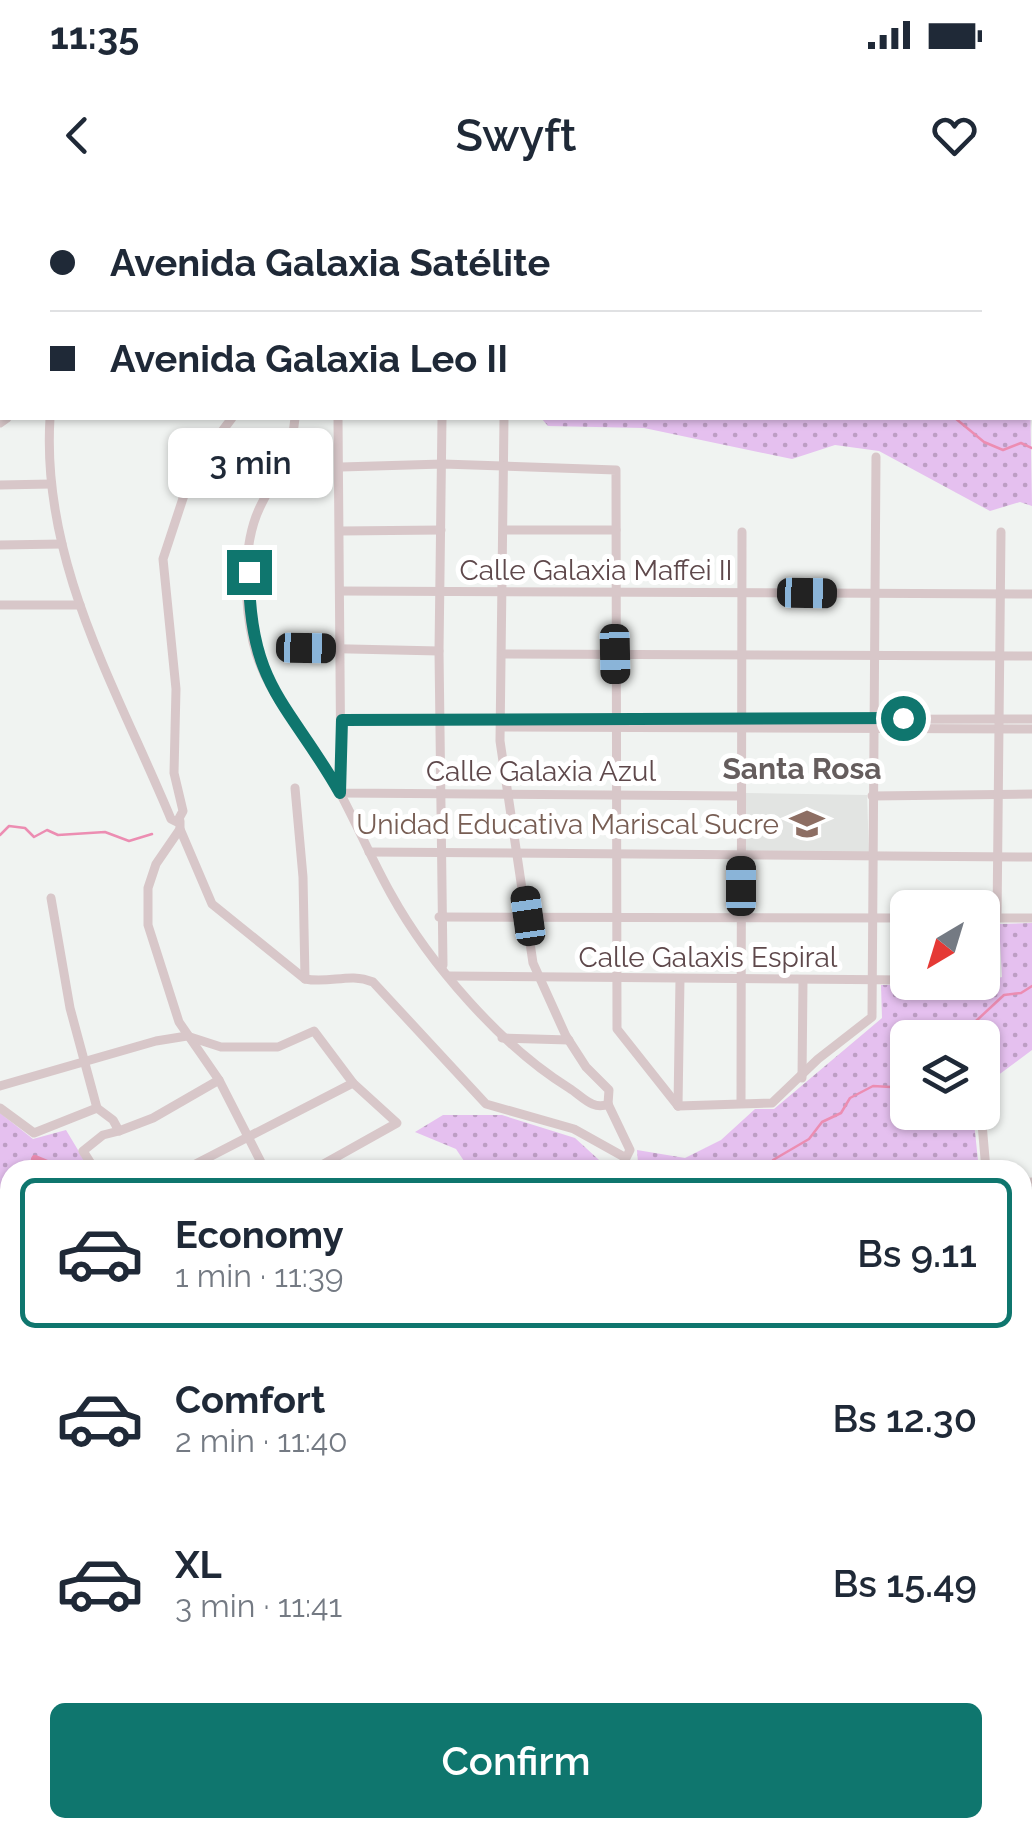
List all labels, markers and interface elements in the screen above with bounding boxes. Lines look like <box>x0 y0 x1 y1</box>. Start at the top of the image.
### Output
text: 11:35 <box>50 13 139 58</box>
icon: back <box>50 108 105 163</box>
icon: heart <box>927 108 982 163</box>
text: Swyft <box>455 109 577 162</box>
text: Avenida Galaxia Satélite <box>110 240 550 285</box>
text: Avenida Galaxia Leo II <box>110 336 508 381</box>
callout: 3 min <box>166 427 332 497</box>
text: 3 min <box>210 444 291 481</box>
route end <box>227 550 272 595</box>
street label: Calle Galaxia Maffei II <box>459 554 733 587</box>
car <box>777 577 837 609</box>
car <box>599 624 631 684</box>
car <box>276 632 336 664</box>
route start <box>881 696 926 741</box>
district label: Santa Rosa <box>722 751 882 786</box>
street label: Calle Galaxia Azul <box>426 755 656 788</box>
school or university icon: Unidad Educativa Mariscal Sucre <box>788 805 826 843</box>
place label: Unidad Educativa Mariscal Sucre <box>356 808 779 841</box>
car <box>726 856 756 916</box>
car <box>509 884 547 948</box>
north arrow <box>890 890 1000 1000</box>
map controls <box>890 890 1000 1130</box>
street label: Calle Galaxis Espiral <box>579 941 838 974</box>
button: layers <box>890 1020 1000 1130</box>
icon: car <box>55 1208 145 1298</box>
text: Economy <box>175 1212 344 1257</box>
text: Bs 9.11 <box>857 1231 977 1276</box>
text: 1 min · 11:39 <box>175 1257 344 1294</box>
icon: car <box>55 1373 145 1463</box>
text: Comfort <box>175 1377 325 1422</box>
text: Bs 12.30 <box>833 1396 977 1441</box>
text: 2 min · 11:40 <box>175 1422 348 1459</box>
icon: car <box>55 1538 145 1628</box>
text: XL <box>175 1542 222 1587</box>
text: Bs 15.49 <box>833 1561 977 1606</box>
text: 3 min · 11:41 <box>175 1587 342 1624</box>
button: Confirm <box>50 1703 982 1818</box>

